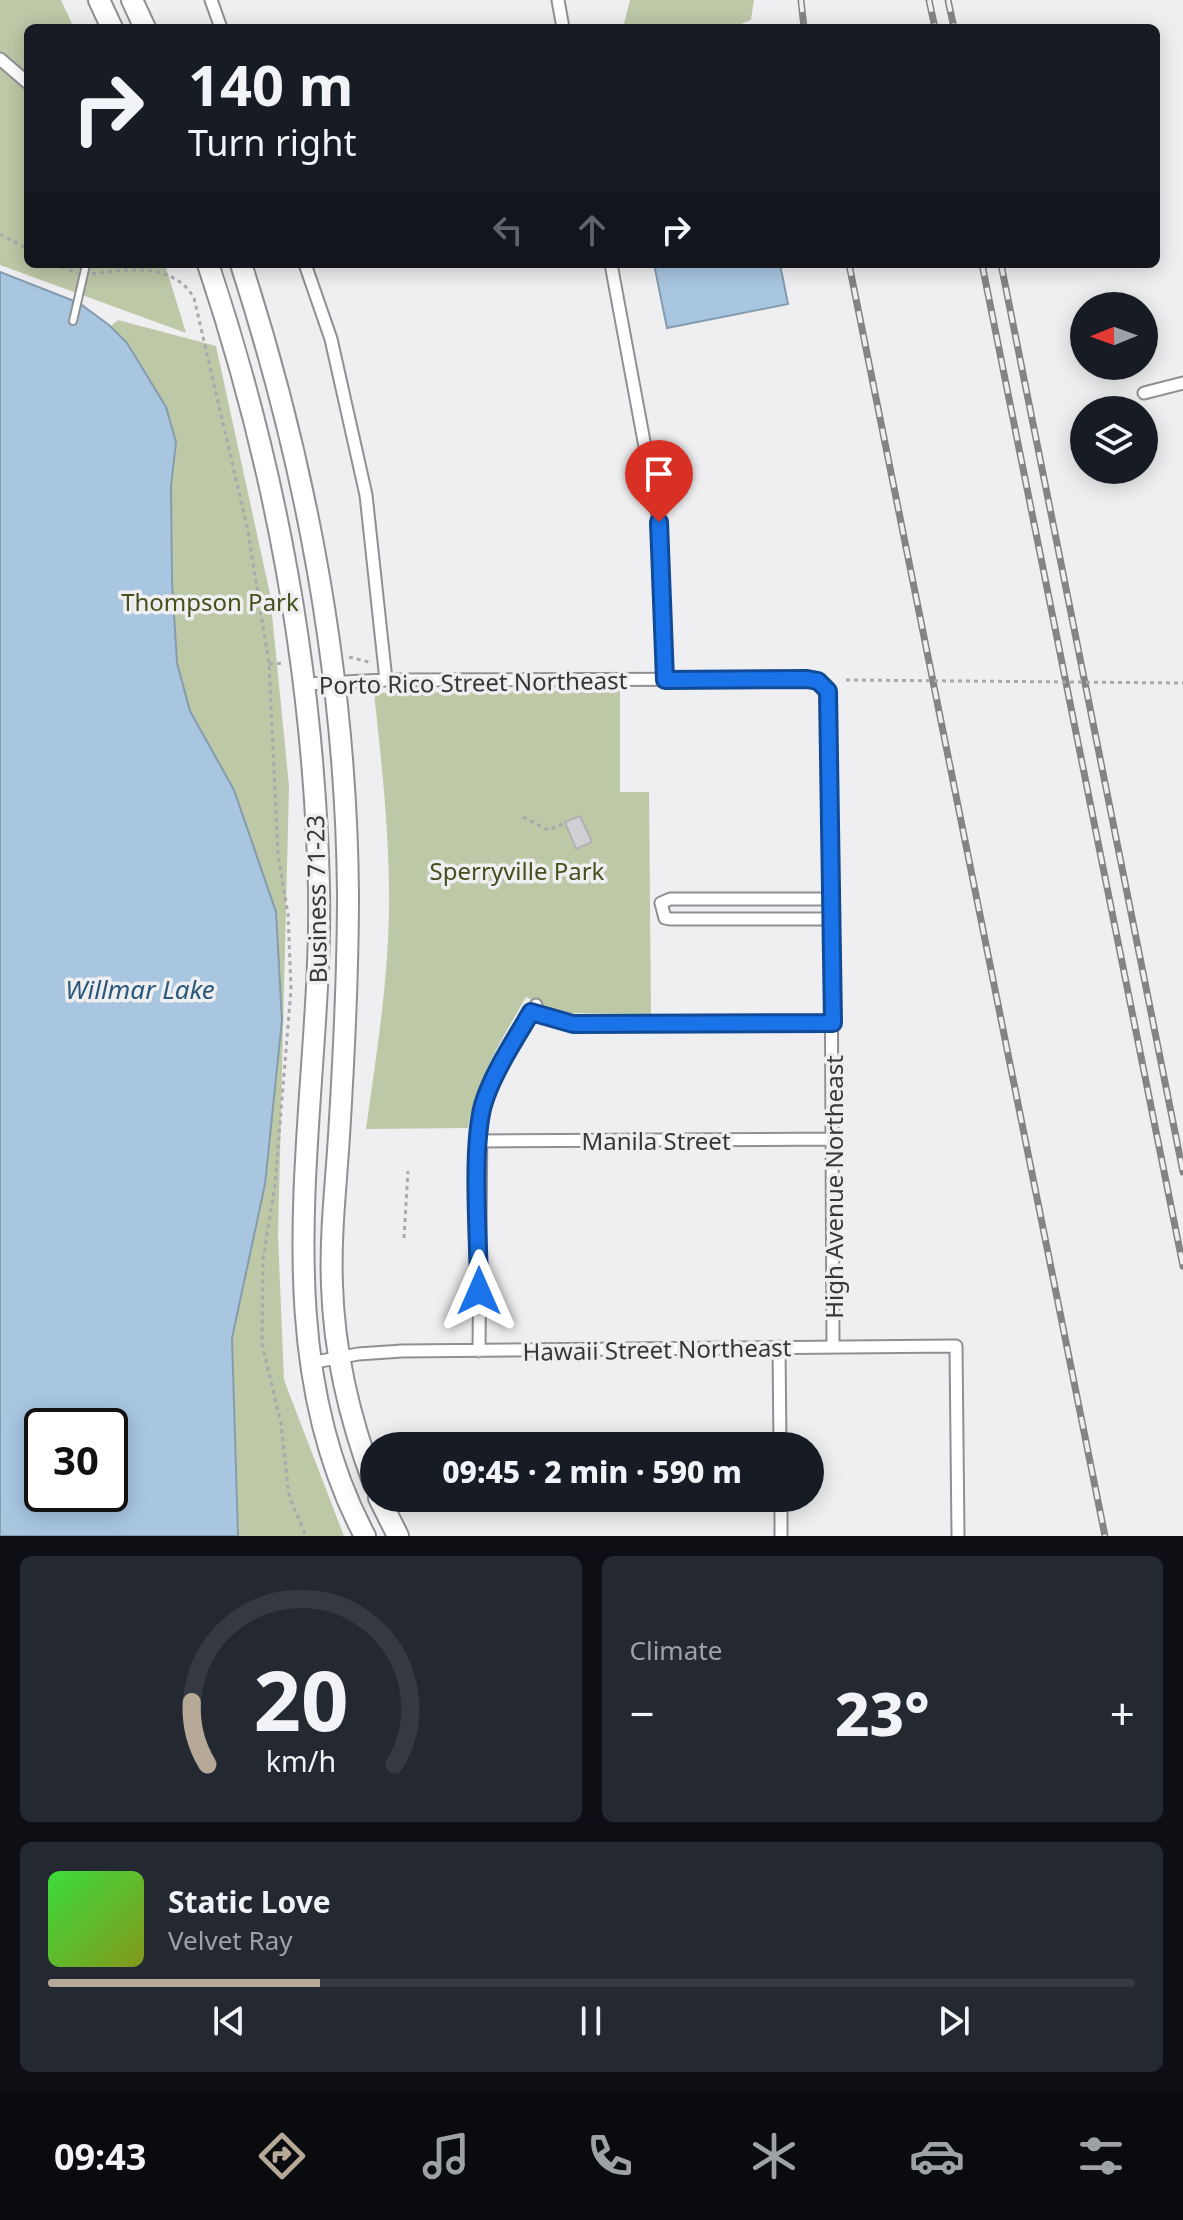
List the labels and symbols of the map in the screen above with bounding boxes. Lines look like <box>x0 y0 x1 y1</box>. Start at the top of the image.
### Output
north arrow <box>1070 292 1158 380</box>
pin <box>625 440 693 522</box>
park label: Thompson Park <box>121 585 299 618</box>
street label: Porto Rico Street Northeast <box>319 663 628 701</box>
street label: Business 71-23 <box>298 815 334 983</box>
park label: Sperryville Park <box>430 854 605 887</box>
water label: Willmar Lake <box>65 971 215 1007</box>
street label: High Avenue Northeast <box>817 1055 850 1319</box>
street label: Manila Street <box>581 1124 731 1157</box>
position arrow <box>437 1249 521 1333</box>
street label: Hawaii Street Northeast <box>522 1330 792 1368</box>
speed limit sign: 30 <box>24 1408 128 1512</box>

